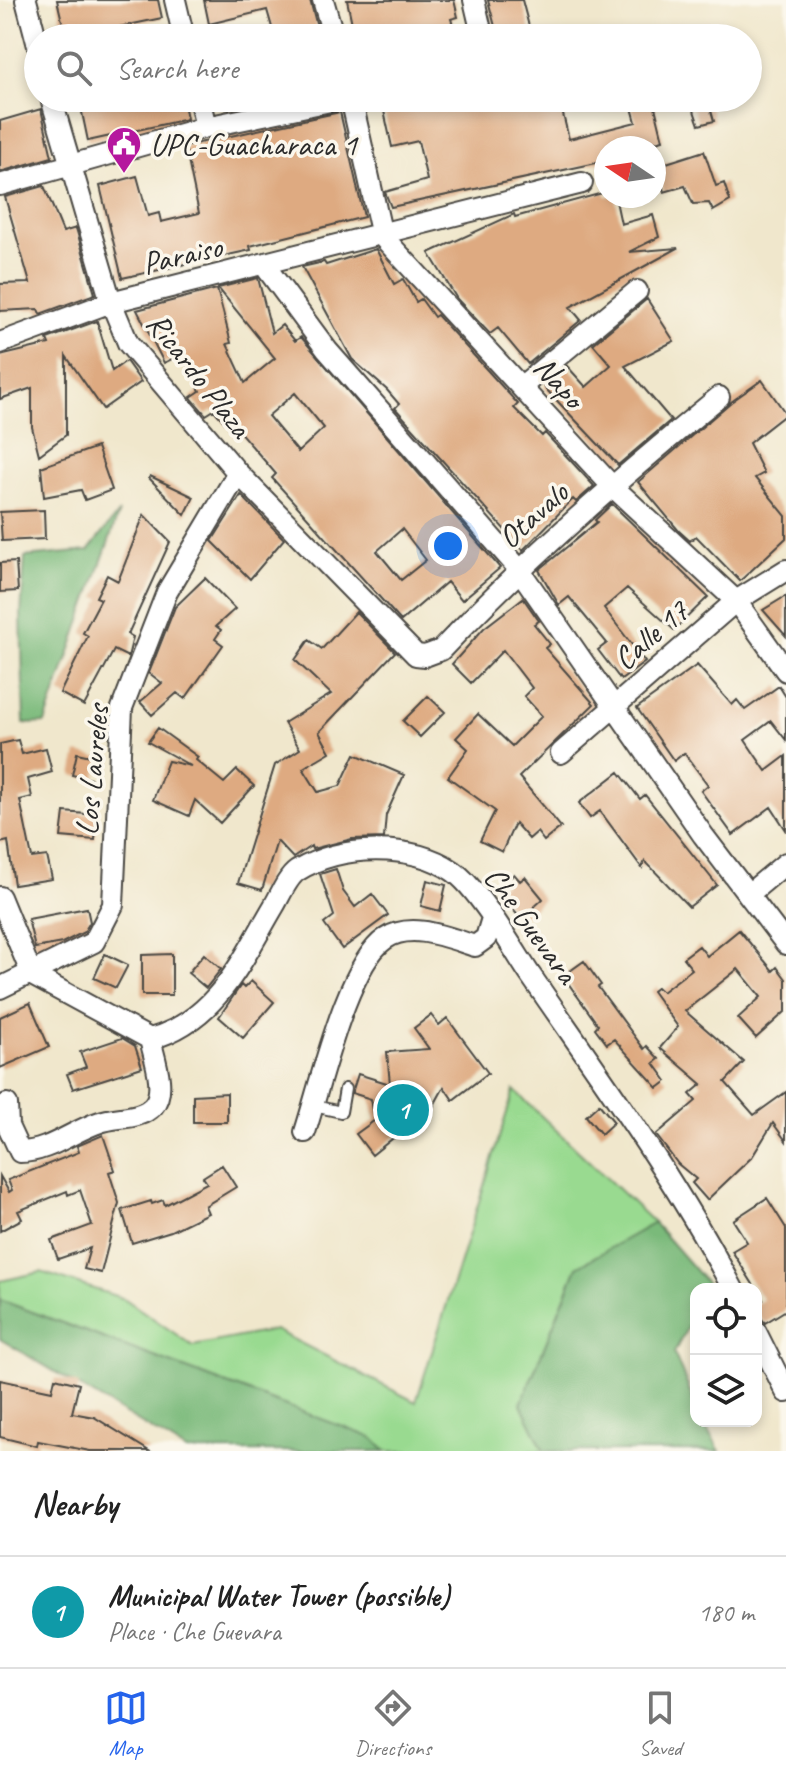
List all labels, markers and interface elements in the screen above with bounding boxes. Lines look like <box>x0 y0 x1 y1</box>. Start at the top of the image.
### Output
search box <box>24 24 762 112</box>
icon: search <box>52 46 96 90</box>
text: Search here <box>116 49 238 87</box>
place label: UPC-Guacharaca 1 <box>150 124 359 165</box>
public building icon: UPC-Guacharaca 1 <box>105 125 143 175</box>
north arrow <box>594 136 666 208</box>
street label: Paraiso <box>138 226 227 284</box>
street label: Ricardo Plaza <box>137 304 262 448</box>
street label: Napo <box>525 347 596 419</box>
street label: Otavalo <box>489 471 578 557</box>
your location <box>428 526 468 566</box>
street label: Calle 17 <box>605 590 698 679</box>
street label: Los Laureles <box>66 700 118 837</box>
street label: Che Guevara <box>475 858 589 993</box>
pin: 1 <box>377 1080 429 1140</box>
map controls <box>690 1283 762 1427</box>
button: locate <box>690 1283 762 1355</box>
button: layers <box>690 1355 762 1427</box>
text: Nearby <box>32 1482 118 1525</box>
text: Municipal Water Tower (possible) <box>108 1577 450 1615</box>
text: 1 <box>52 1596 64 1629</box>
text: 180 m <box>698 1596 754 1629</box>
text: Place · Che Guevara <box>108 1615 281 1648</box>
tab: Map <box>104 1686 148 1762</box>
tab: Directions <box>355 1686 431 1762</box>
tab: Saved <box>638 1686 682 1762</box>

